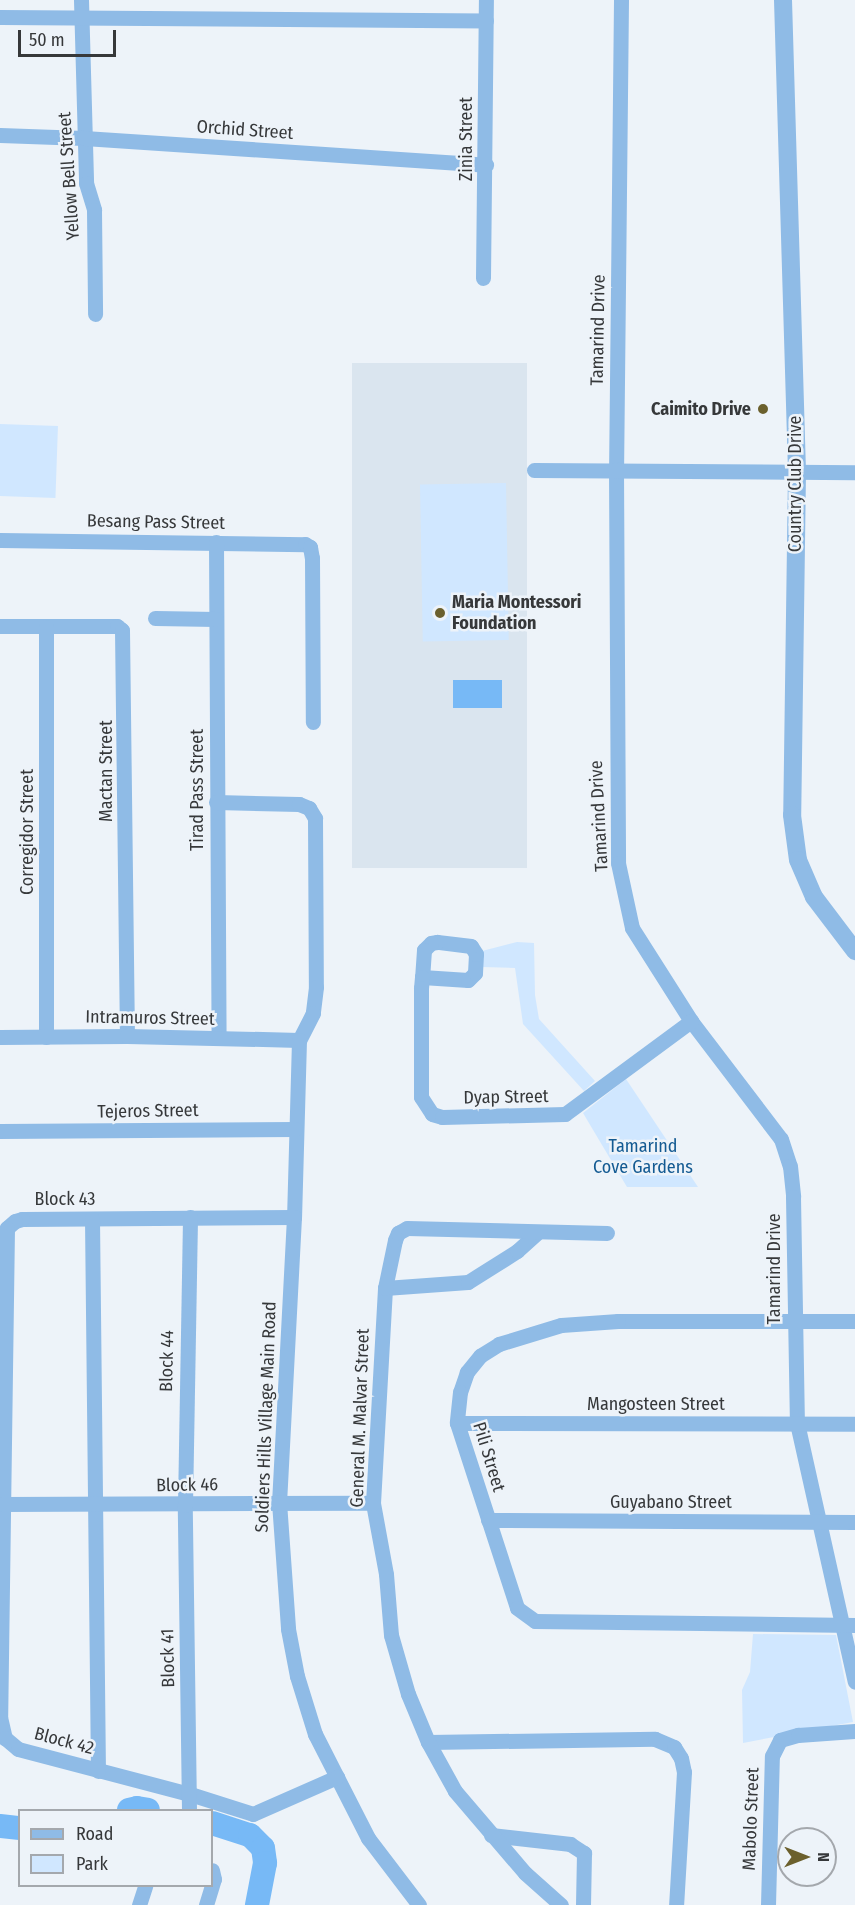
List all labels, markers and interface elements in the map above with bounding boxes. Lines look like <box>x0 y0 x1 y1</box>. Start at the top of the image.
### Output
scale bar <box>21 18 118 56</box>
text: 50 m <box>29 29 65 51</box>
street label: Zinia Street <box>455 97 477 181</box>
street label: Yellow Bell Street <box>54 111 84 241</box>
street label: Orchid Street <box>196 116 294 144</box>
street label: Tamarind Drive <box>586 274 610 386</box>
place label: Caimito Drive <box>651 398 751 420</box>
marker: Caimito Drive <box>756 402 770 416</box>
street label: Country Club Drive <box>784 416 806 552</box>
street label: Besang Pass Street <box>87 510 225 534</box>
place label: Maria Montessori Foundation <box>452 592 581 634</box>
marker: Maria Montessori Foundation <box>433 606 447 620</box>
street label: Mactan Street <box>95 720 117 822</box>
street label: Tirad Pass Street <box>186 729 208 851</box>
street label: Tamarind Drive <box>585 760 613 872</box>
street label: Corregidor Street <box>16 769 38 895</box>
street label: Intramuros Street <box>85 1006 215 1030</box>
street label: Dyap Street <box>463 1085 549 1109</box>
street label: Tejeros Street <box>97 1099 199 1123</box>
park label: Tamarind Cove Gardens <box>593 1136 693 1178</box>
street label: Block 43 <box>35 1188 95 1210</box>
street label: Tamarind Drive <box>763 1213 785 1325</box>
street label: Soldiers Hills Village Main Road <box>251 1301 281 1533</box>
street label: General M. Malvar Street <box>346 1328 374 1508</box>
street label: Block 44 <box>156 1330 178 1392</box>
street label: Mangosteen Street <box>587 1393 725 1415</box>
street label: Pili Street <box>468 1420 510 1494</box>
street label: Block 46 <box>156 1474 218 1496</box>
street label: Guyabano Street <box>610 1491 732 1513</box>
street label: Block 41 <box>157 1628 179 1688</box>
street label: Block 42 <box>32 1723 96 1759</box>
street label: Mabolo Street <box>738 1767 764 1871</box>
legend <box>18 1809 213 1887</box>
text: Road <box>76 1823 113 1845</box>
north arrow <box>777 1827 837 1887</box>
text: N <box>814 1852 833 1862</box>
text: Park <box>76 1853 108 1875</box>

